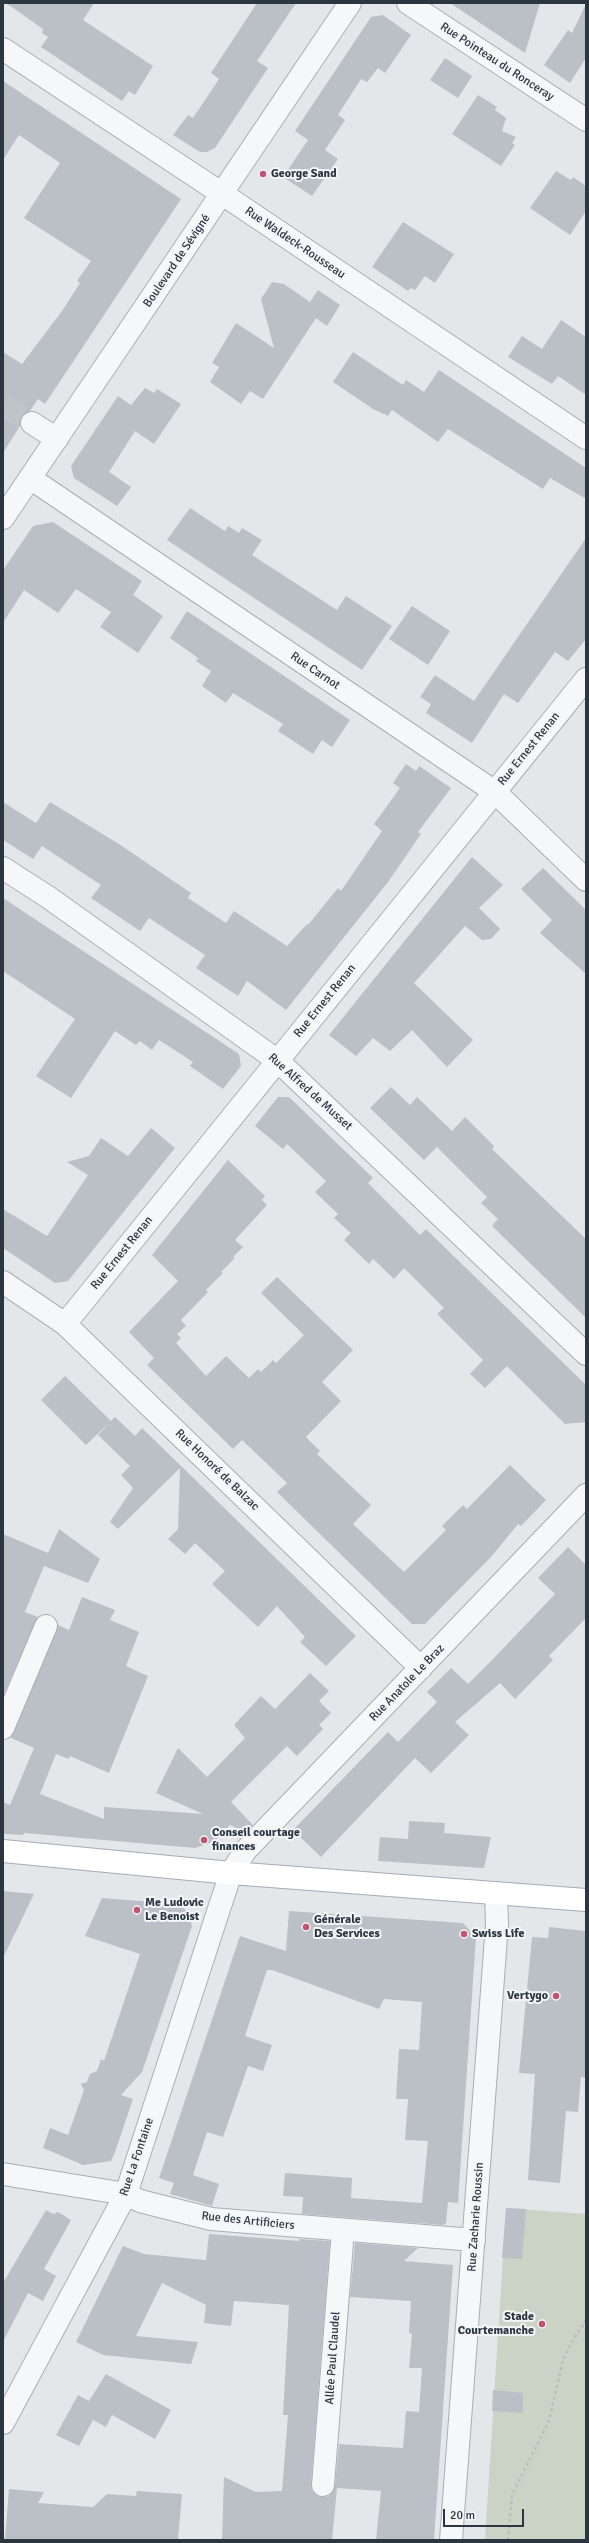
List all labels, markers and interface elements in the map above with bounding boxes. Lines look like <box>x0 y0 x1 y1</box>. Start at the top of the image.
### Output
street label: Rue Pointeau du Ronceray <box>437 20 557 104</box>
place label: George Sand <box>271 167 337 181</box>
marker: George Sand <box>258 169 268 179</box>
street label: Rue Waldeck-Rousseau <box>242 204 348 282</box>
street label: Boulevard de Sévigné <box>141 212 213 310</box>
street label: Rue Carnot <box>287 649 343 693</box>
street label: Rue Ernest Renan <box>495 709 563 789</box>
street label: Rue Ernest Renan <box>291 961 359 1041</box>
street label: Rue Alfred de Musset <box>265 1050 355 1134</box>
street label: Rue Ernest Renan <box>88 1213 156 1293</box>
street label: Rue Honoré de Balzac <box>172 1426 262 1514</box>
street label: Rue Anatole Le Braz <box>366 1641 448 1725</box>
place label: Conseil courtage finances <box>212 1826 300 1854</box>
marker: Conseil courtage finances <box>199 1835 209 1845</box>
place label: Me Ludovic Le Benoist <box>145 1896 204 1924</box>
marker: Me Ludovic Le Benoist <box>132 1905 142 1915</box>
place label: Générale Des Services <box>314 1913 380 1941</box>
marker: Générale Des Services <box>301 1922 311 1932</box>
place label: Swiss Life <box>472 1927 525 1941</box>
marker: Swiss Life <box>459 1929 469 1939</box>
place label: Vertygo <box>507 1989 548 2003</box>
marker: Vertygo <box>551 1991 561 2001</box>
street label: Rue La Fontaine <box>117 2116 157 2198</box>
street label: Rue Zacharie Roussin <box>465 2162 487 2272</box>
street label: Rue des Artificiers <box>201 2209 295 2233</box>
place label: Stade Courtemanche <box>458 2310 534 2338</box>
street label: Allée Paul Claudel <box>323 2311 343 2405</box>
marker: Stade Courtemanche <box>537 2319 547 2329</box>
scale bar <box>445 2501 526 2527</box>
text: 20 m <box>450 2508 475 2523</box>

